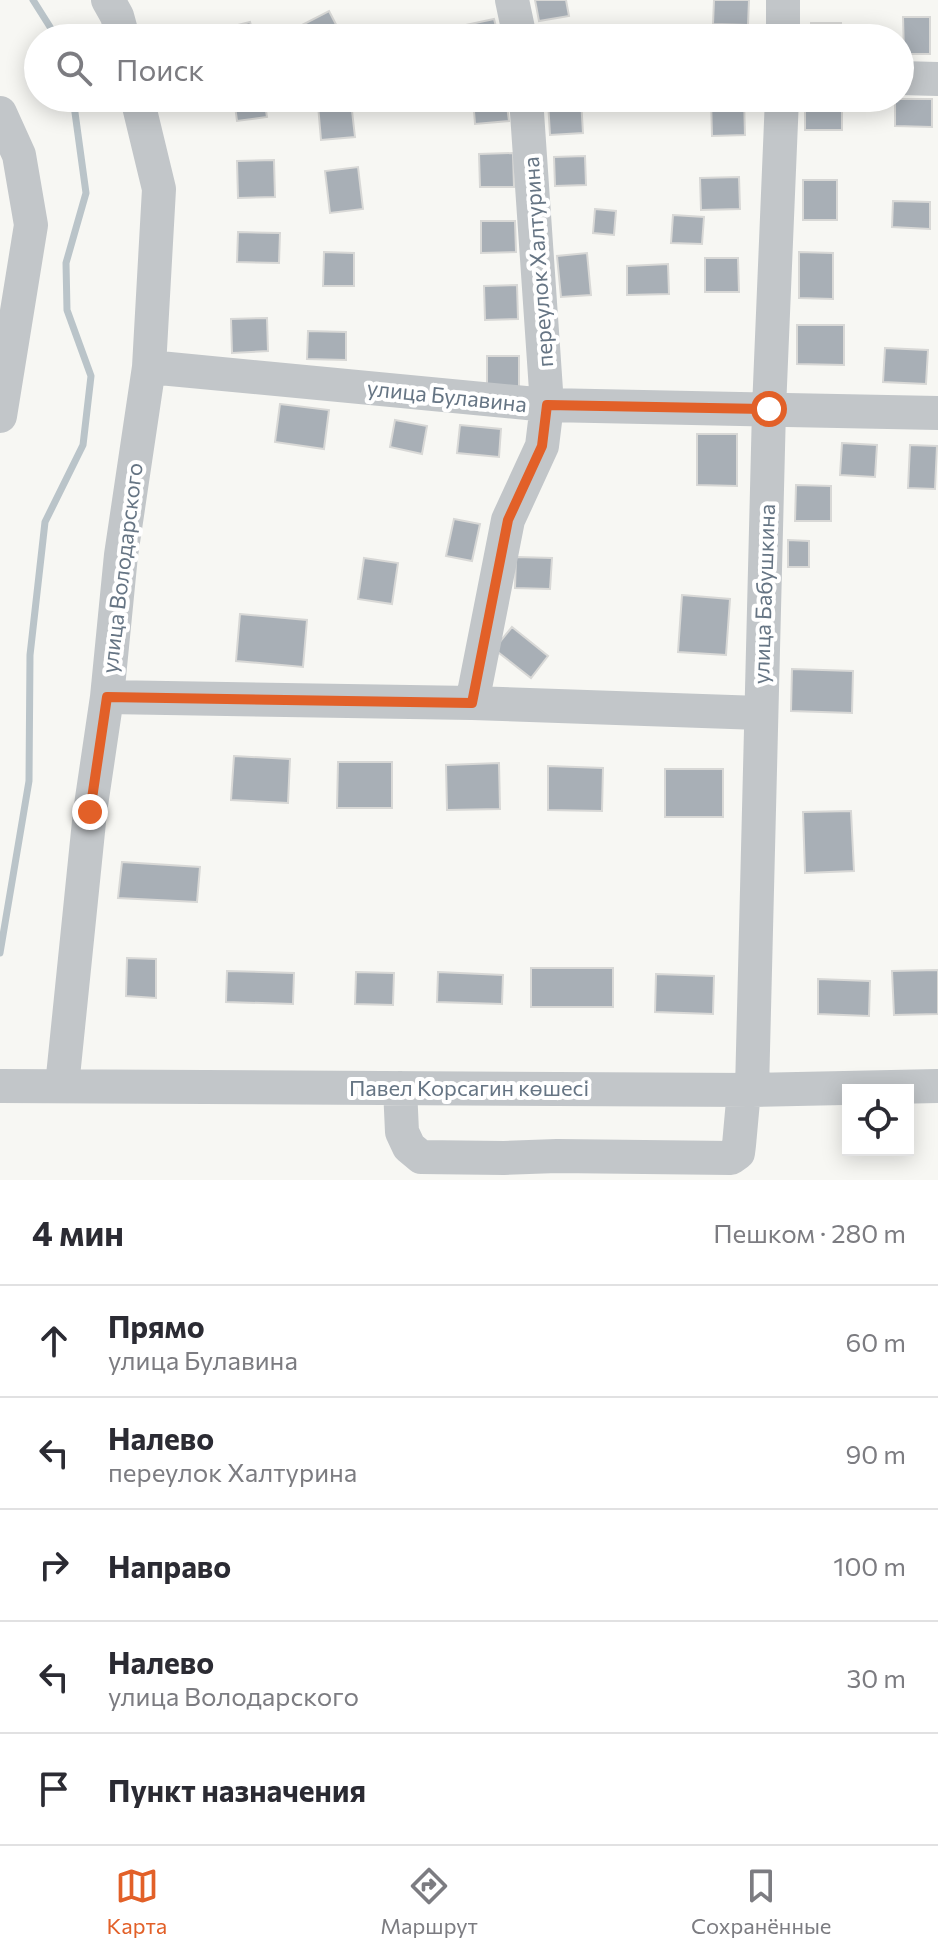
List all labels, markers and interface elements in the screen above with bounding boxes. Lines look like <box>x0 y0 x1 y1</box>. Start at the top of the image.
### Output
search box <box>24 24 914 112</box>
icon: search <box>52 46 96 90</box>
text: Поиск <box>116 50 204 87</box>
street label: переулок Халтурина <box>517 156 558 368</box>
street label: улица Булавина <box>366 374 528 417</box>
route start <box>751 391 787 427</box>
street label: улица Володарского <box>95 461 148 675</box>
street label: улица Бабушкина <box>747 503 780 685</box>
route end <box>72 794 108 830</box>
street label: Павел Корсагин көшесі <box>349 1074 589 1101</box>
map controls <box>842 1084 914 1156</box>
button: locate <box>842 1084 914 1156</box>
text: 4 мин <box>32 1211 124 1253</box>
text: Пешком · 280 m <box>713 1217 906 1248</box>
text: Прямо <box>108 1307 205 1344</box>
icon: ahead <box>32 1319 76 1363</box>
text: 60 m <box>846 1326 906 1357</box>
text: улица Булавина <box>108 1344 298 1375</box>
text: Налево <box>108 1419 214 1456</box>
icon: left <box>32 1431 76 1475</box>
text: 90 m <box>846 1438 906 1469</box>
text: переулок Халтурина <box>108 1456 357 1487</box>
icon: right <box>32 1543 76 1587</box>
text: Направо <box>108 1547 231 1584</box>
text: 100 m <box>833 1550 906 1581</box>
text: Налево <box>108 1643 214 1680</box>
icon: left <box>32 1655 76 1699</box>
text: 30 m <box>847 1662 906 1693</box>
text: улица Володарского <box>108 1680 359 1711</box>
icon: arrive <box>32 1767 76 1811</box>
text: Пункт назначения <box>108 1771 366 1808</box>
tab: Карта <box>107 1864 167 1939</box>
tab: Маршрут <box>380 1864 478 1939</box>
tab: Сохранённые <box>691 1864 831 1939</box>

